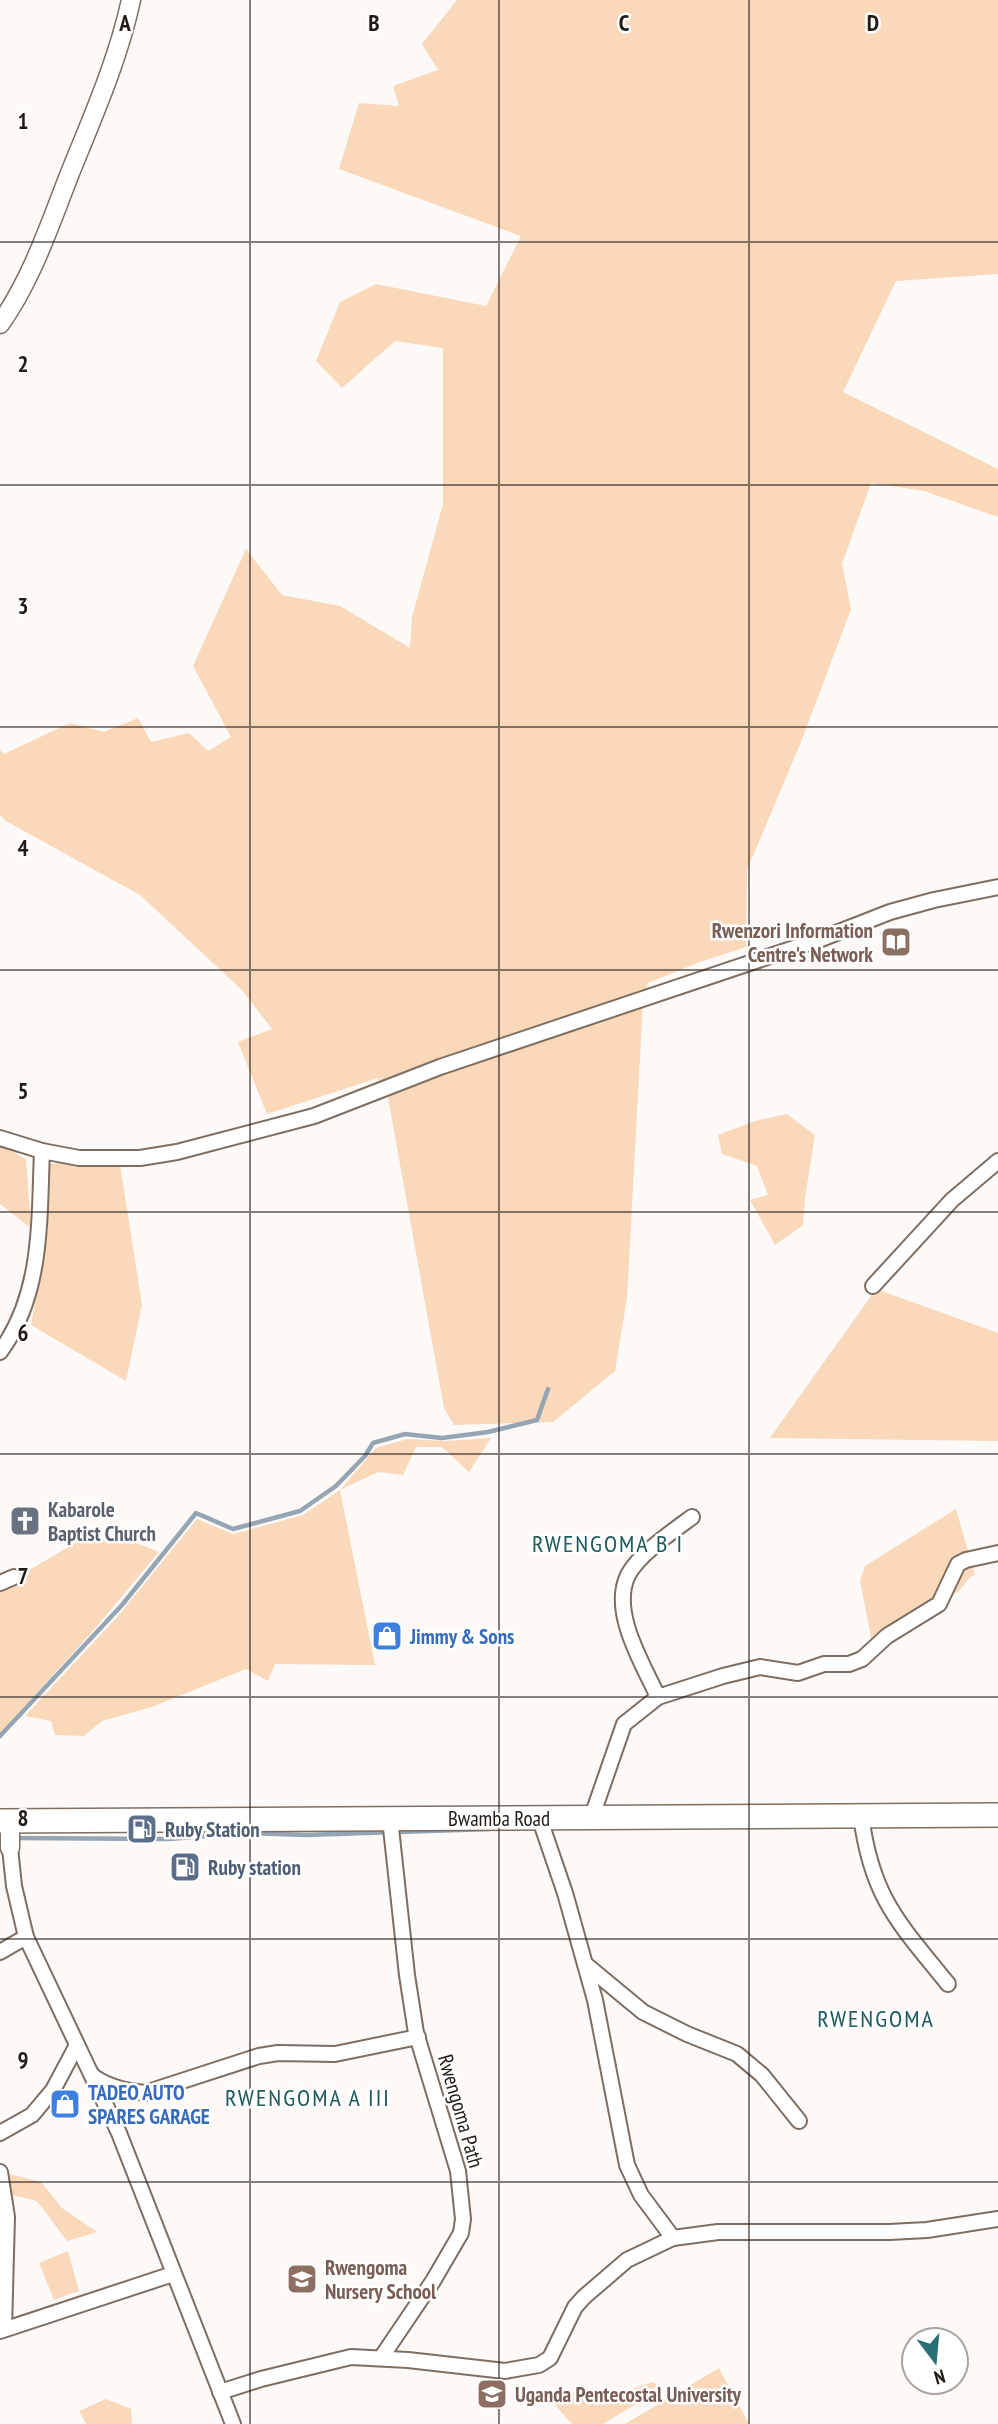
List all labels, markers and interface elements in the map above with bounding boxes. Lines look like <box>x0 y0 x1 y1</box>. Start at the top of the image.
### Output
text: A <box>118 8 131 37</box>
text: B <box>368 8 380 37</box>
text: C <box>619 8 630 37</box>
text: D <box>867 8 879 37</box>
text: 1 <box>18 106 29 135</box>
text: 2 <box>18 349 29 378</box>
text: 3 <box>18 591 29 620</box>
text: 4 <box>18 833 29 862</box>
place label: Rwenzori Information Centre's Network <box>712 917 873 968</box>
library icon: Rwenzori Information Centre's Network <box>879 925 913 959</box>
text: 5 <box>18 1076 29 1105</box>
text: 6 <box>18 1318 29 1347</box>
place label: Kabarole Baptist Church <box>48 1496 156 1547</box>
church icon: Kabarole Baptist Church <box>8 1504 42 1538</box>
district label: RWENGOMA B I <box>532 1528 684 1559</box>
text: 7 <box>18 1561 29 1590</box>
shop icon: Jimmy & Sons <box>370 1619 404 1653</box>
place label: Jimmy & Sons <box>409 1623 514 1650</box>
text: 8 <box>18 1803 29 1832</box>
street label: Bwamba Road <box>448 1805 550 1832</box>
fuel station icon: Ruby Station <box>125 1812 159 1846</box>
place label: Ruby Station <box>165 1816 260 1843</box>
fuel station icon: Ruby station <box>168 1850 202 1884</box>
place label: Ruby station <box>208 1854 301 1881</box>
district label: RWENGOMA <box>817 2003 935 2034</box>
text: 9 <box>18 2045 29 2074</box>
street label: Rwengoma Path <box>432 2051 490 2171</box>
place label: TADEO AUTO SPARES GARAGE <box>88 2079 210 2130</box>
district label: RWENGOMA A III <box>225 2082 391 2113</box>
shop icon: TADEO AUTO SPARES GARAGE <box>48 2087 82 2121</box>
place label: Rwengoma Nursery School <box>325 2254 437 2305</box>
school or university icon: Rwengoma Nursery School <box>285 2262 319 2296</box>
north arrow <box>900 2326 970 2396</box>
text: N <box>931 2364 948 2390</box>
school or university icon: Uganda Pentecostal University <box>475 2377 509 2411</box>
place label: Uganda Pentecostal University <box>515 2381 742 2408</box>

